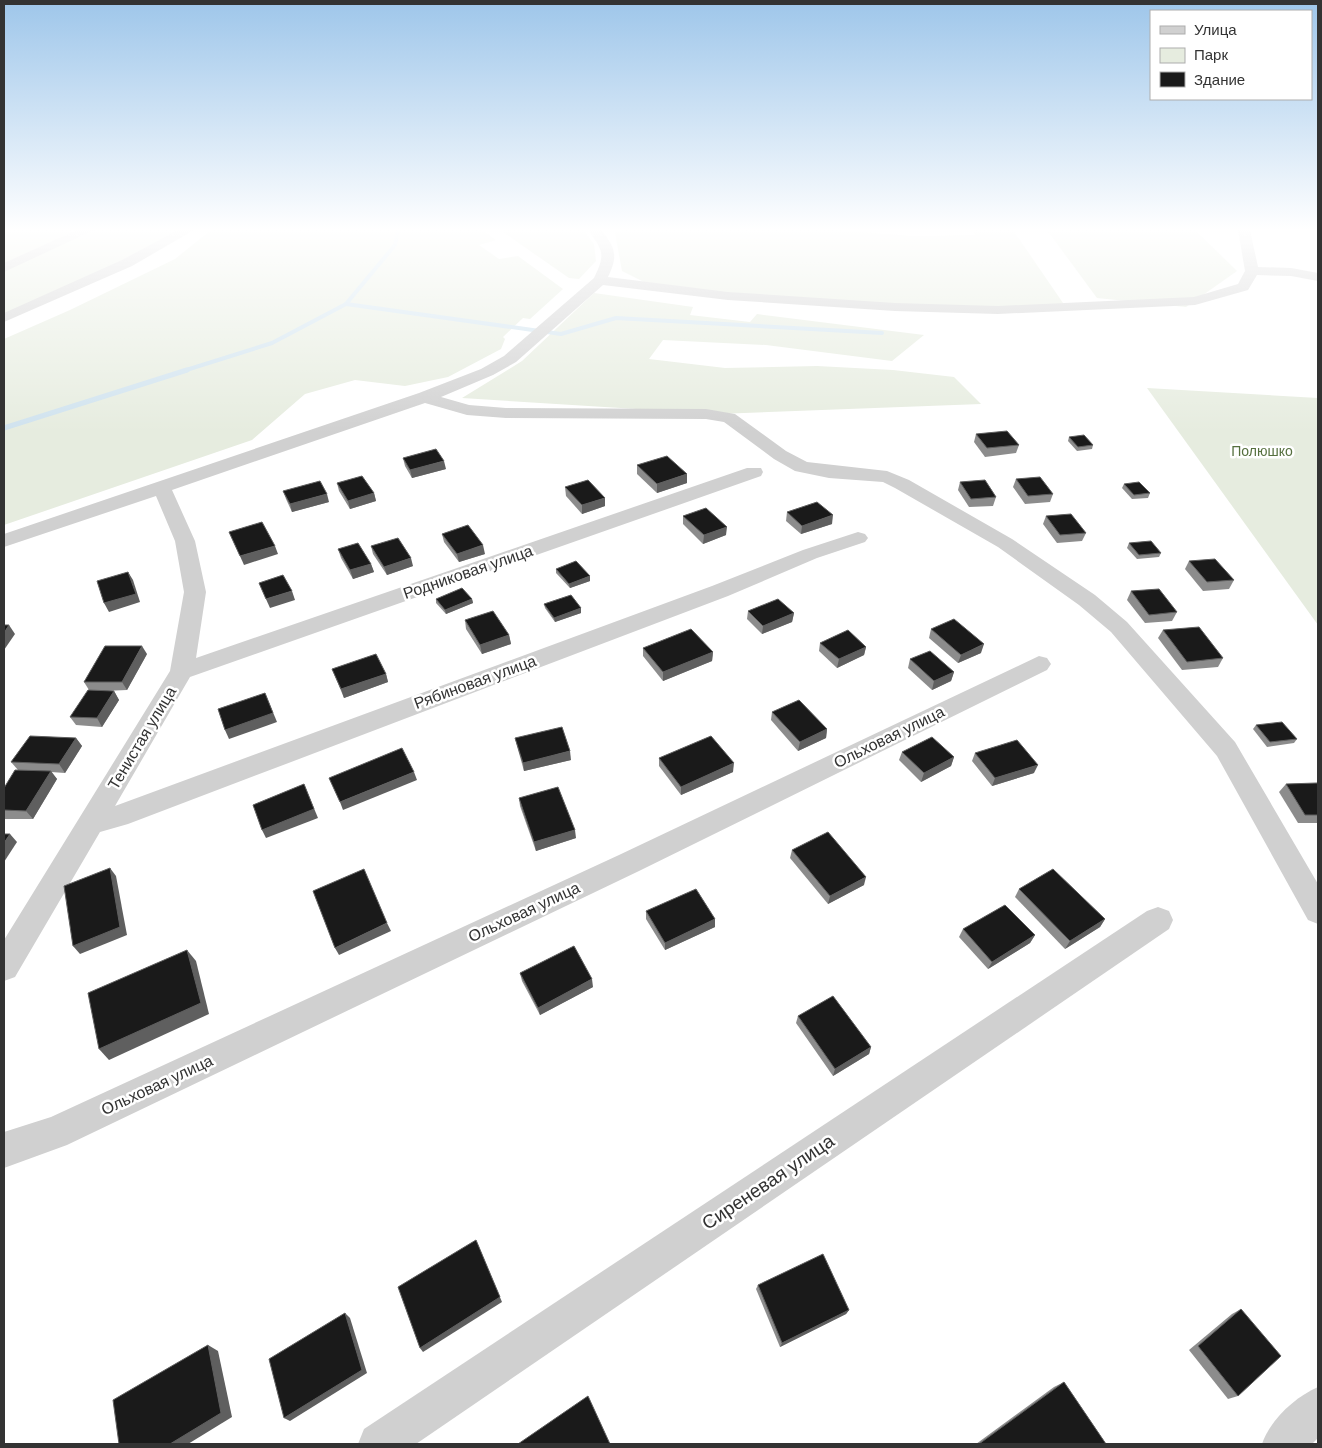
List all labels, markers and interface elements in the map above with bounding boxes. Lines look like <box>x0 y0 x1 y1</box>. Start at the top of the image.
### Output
legend <box>1150 10 1312 100</box>
text: Улица <box>1194 20 1237 40</box>
text: Парк <box>1194 45 1228 65</box>
text: Здание <box>1194 70 1245 90</box>
park label: Полюшко <box>1231 442 1293 460</box>
street label: Родниковая улица <box>400 540 536 604</box>
street label: Рябиновая улица <box>411 650 539 714</box>
street label: Тенистая улица <box>103 683 181 793</box>
street label: Ольховая улица <box>830 701 948 773</box>
street label: Ольховая улица <box>465 877 583 947</box>
street label: Ольховая улица <box>98 1050 216 1120</box>
street label: Сиреневая улица <box>697 1128 839 1236</box>

